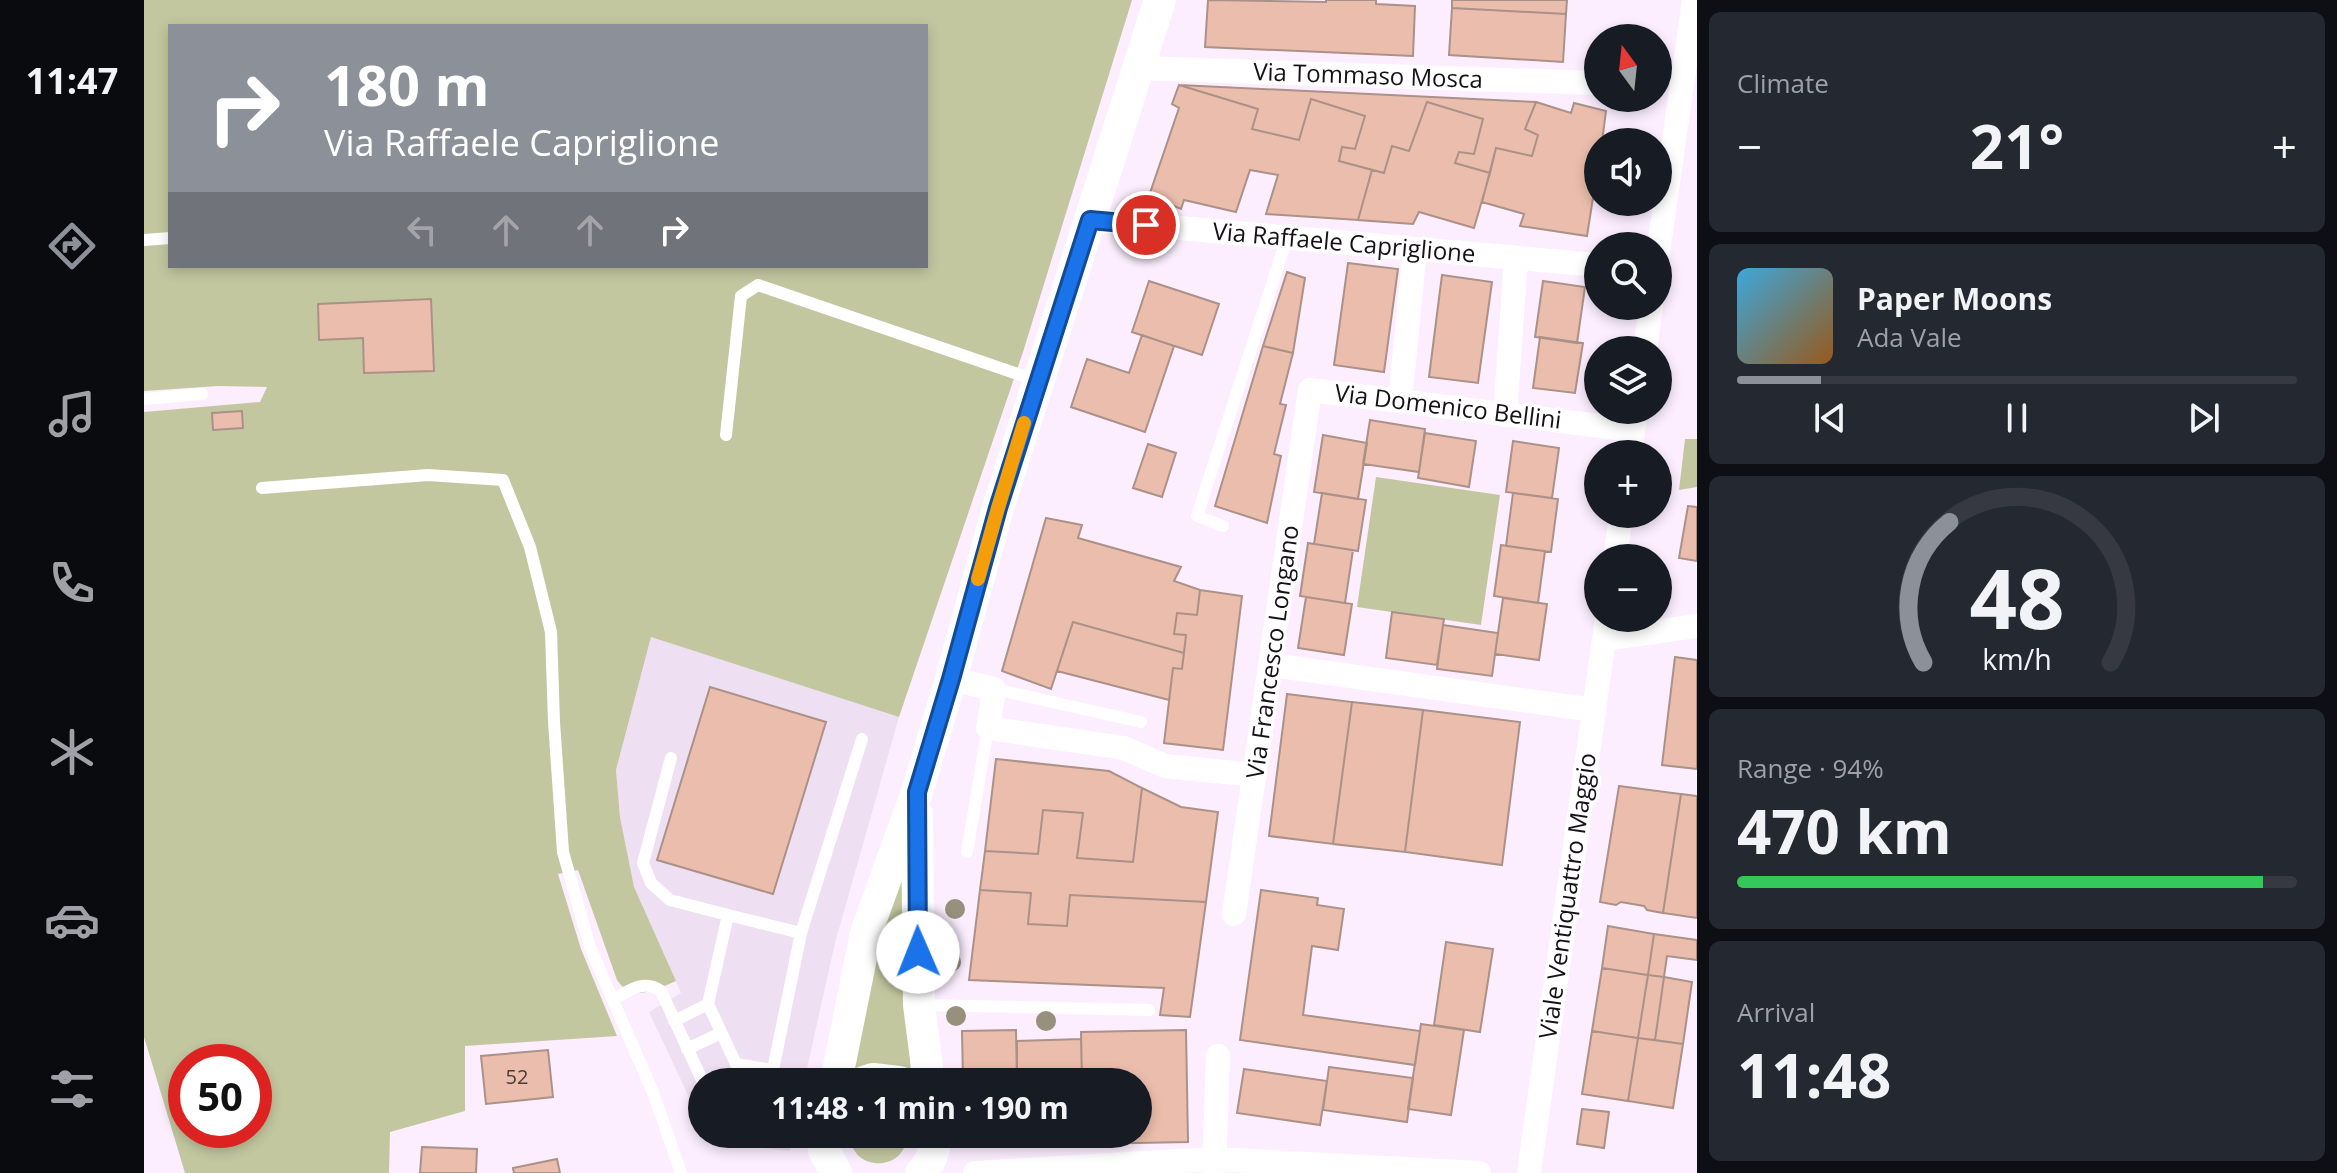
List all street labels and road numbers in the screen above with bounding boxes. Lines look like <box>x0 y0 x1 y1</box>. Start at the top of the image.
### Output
street label: Via Tommaso Mosca <box>1253 54 1483 95</box>
street label: Via Raffaele Capriglione <box>1211 214 1477 269</box>
street label: Via Domenico Bellini <box>1333 375 1564 436</box>
street label: Via Francesco Longano <box>1237 523 1306 781</box>
street label: Viale Ventiquattro Maggio <box>1530 751 1603 1041</box>

